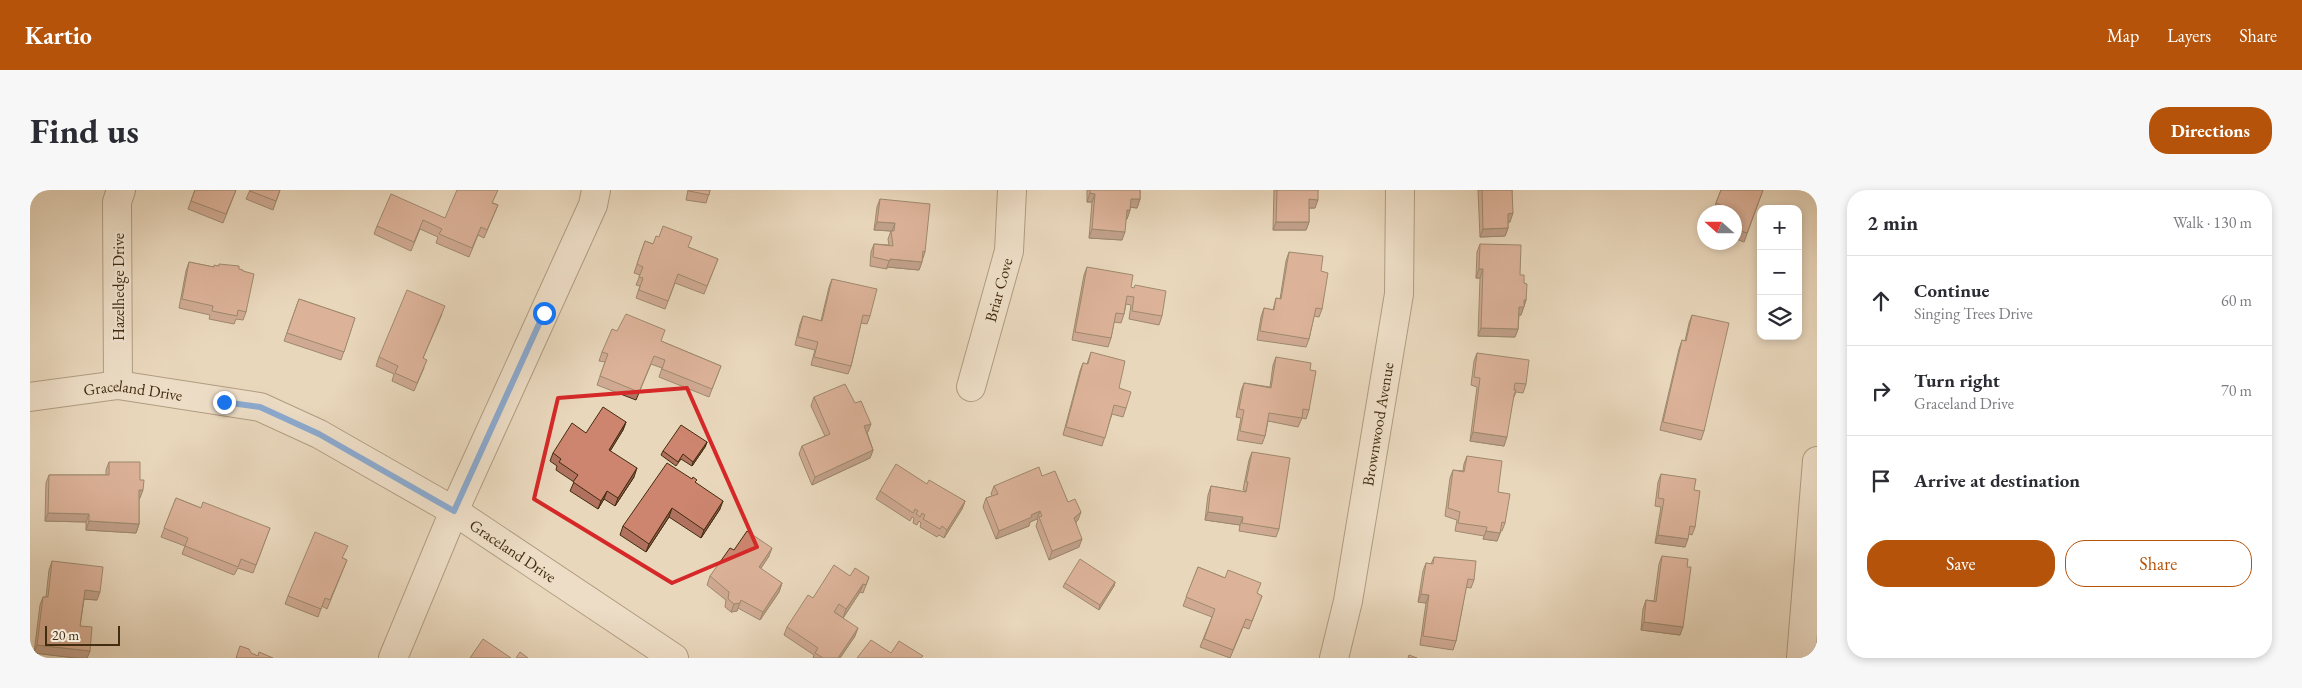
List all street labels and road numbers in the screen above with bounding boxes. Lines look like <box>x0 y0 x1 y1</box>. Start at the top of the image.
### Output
street label: Hazelhedge Drive <box>108 233 129 341</box>
street label: Briar Cove <box>980 255 1018 324</box>
street label: Brownwood Avenue <box>1357 361 1398 488</box>
street label: Graceland Drive <box>82 375 184 406</box>
street label: Graceland Drive <box>465 514 560 588</box>

